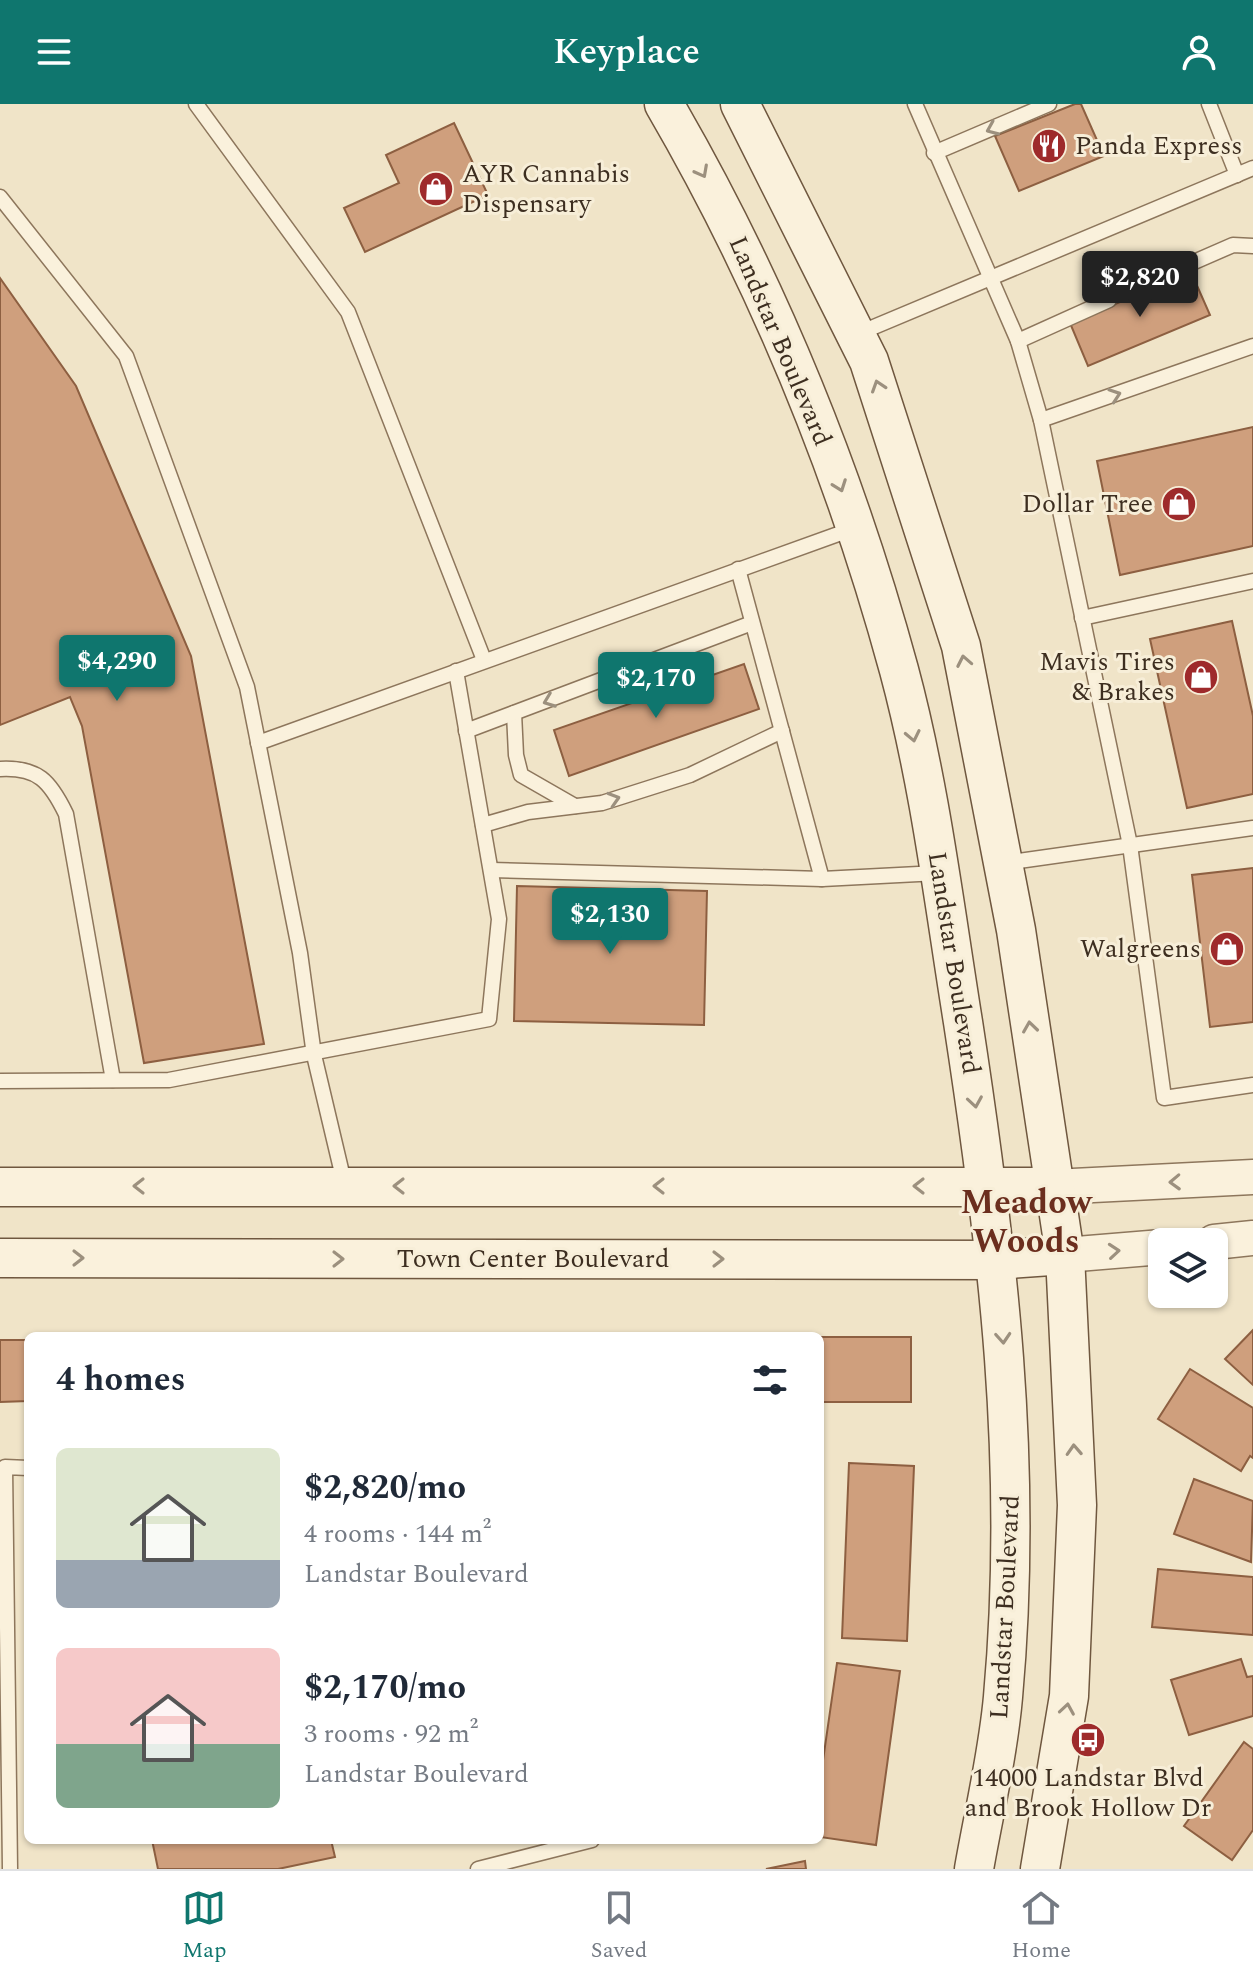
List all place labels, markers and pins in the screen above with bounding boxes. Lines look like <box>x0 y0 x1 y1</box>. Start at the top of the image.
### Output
place label: Panda Express <box>1075 126 1242 166</box>
restaurant icon: Panda Express <box>1030 127 1068 165</box>
place label: AYR Cannabis Dispensary <box>462 154 630 224</box>
shop icon: AYR Cannabis Dispensary <box>417 170 455 208</box>
pin: $2,820 <box>1075 251 1205 319</box>
place label: Dollar Tree <box>1022 484 1153 524</box>
shop icon: Dollar Tree <box>1160 485 1198 523</box>
pin: $4,290 <box>52 635 182 703</box>
place label: Mavis Tires & Brakes <box>1039 642 1175 712</box>
pin: $2,170 <box>591 652 721 720</box>
shop icon: Mavis Tires & Brakes <box>1182 658 1220 696</box>
pin: $2,130 <box>545 888 675 956</box>
place label: Walgreens <box>1080 929 1201 969</box>
shop icon: Walgreens <box>1208 930 1246 968</box>
bus stop icon: 14000 Landstar Blvd and Brook Hollow Dr <box>1069 1721 1107 1759</box>
place label: 14000 Landstar Blvd and Brook Hollow Dr <box>965 1758 1211 1828</box>

